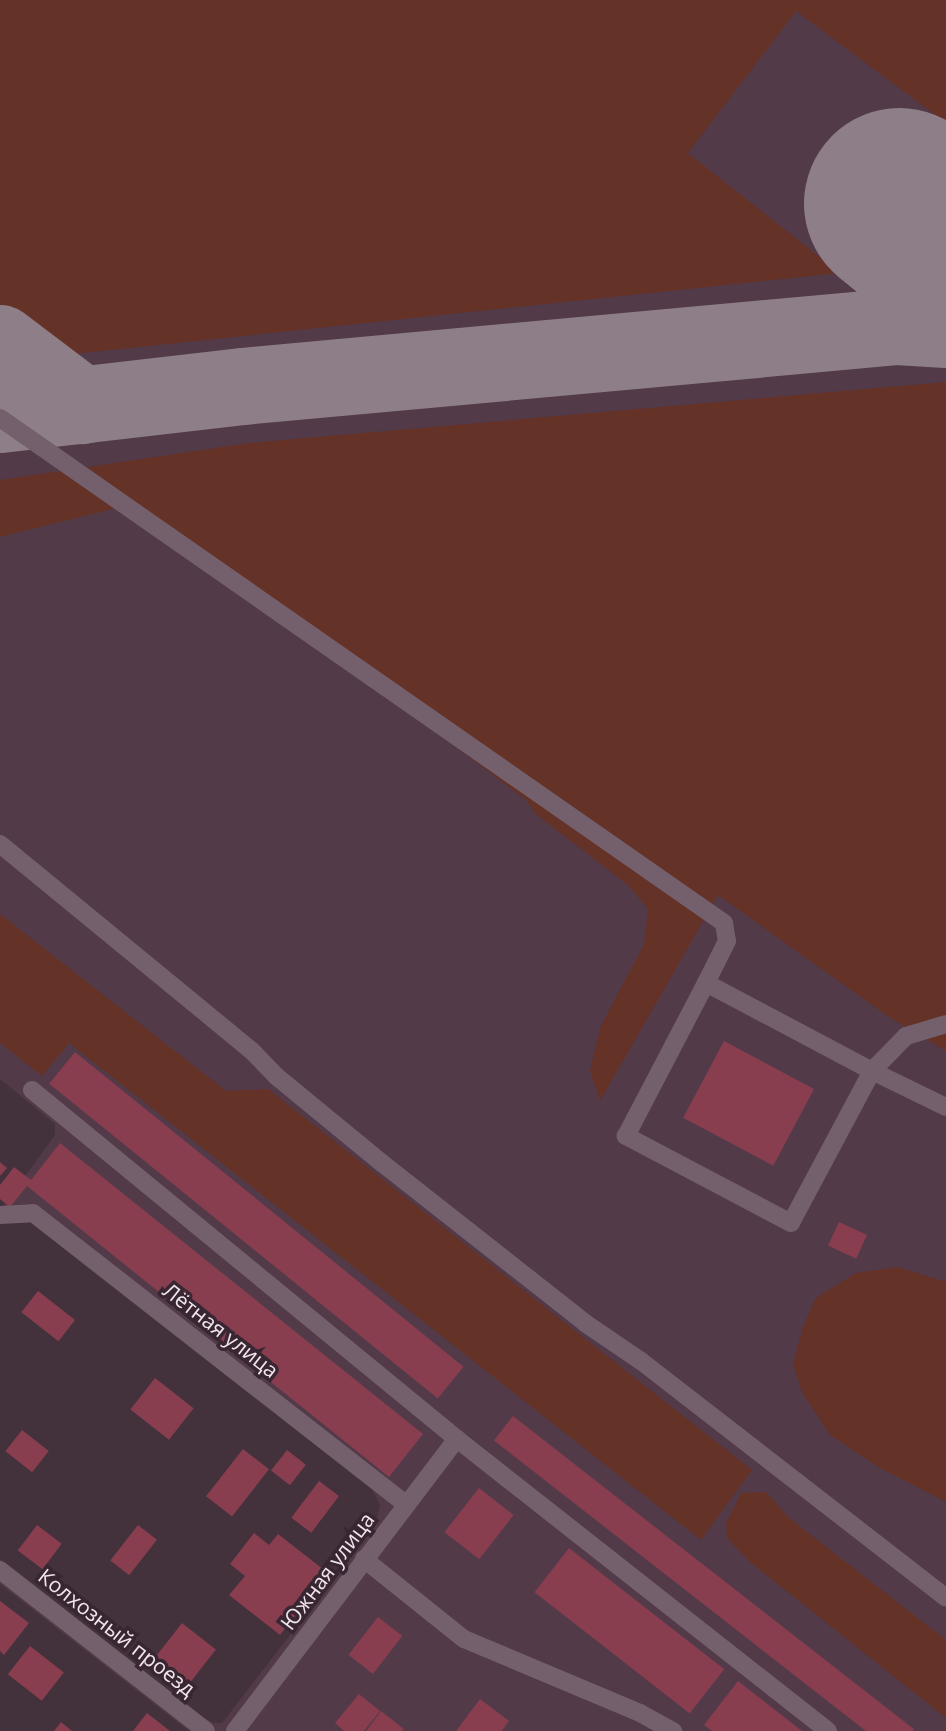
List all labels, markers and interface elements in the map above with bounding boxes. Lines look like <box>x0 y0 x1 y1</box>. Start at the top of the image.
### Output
street label: Лётная улица <box>158 1277 284 1383</box>
street label: Южная улица <box>275 1507 379 1635</box>
street label: Колхозный проезд <box>34 1563 200 1701</box>

